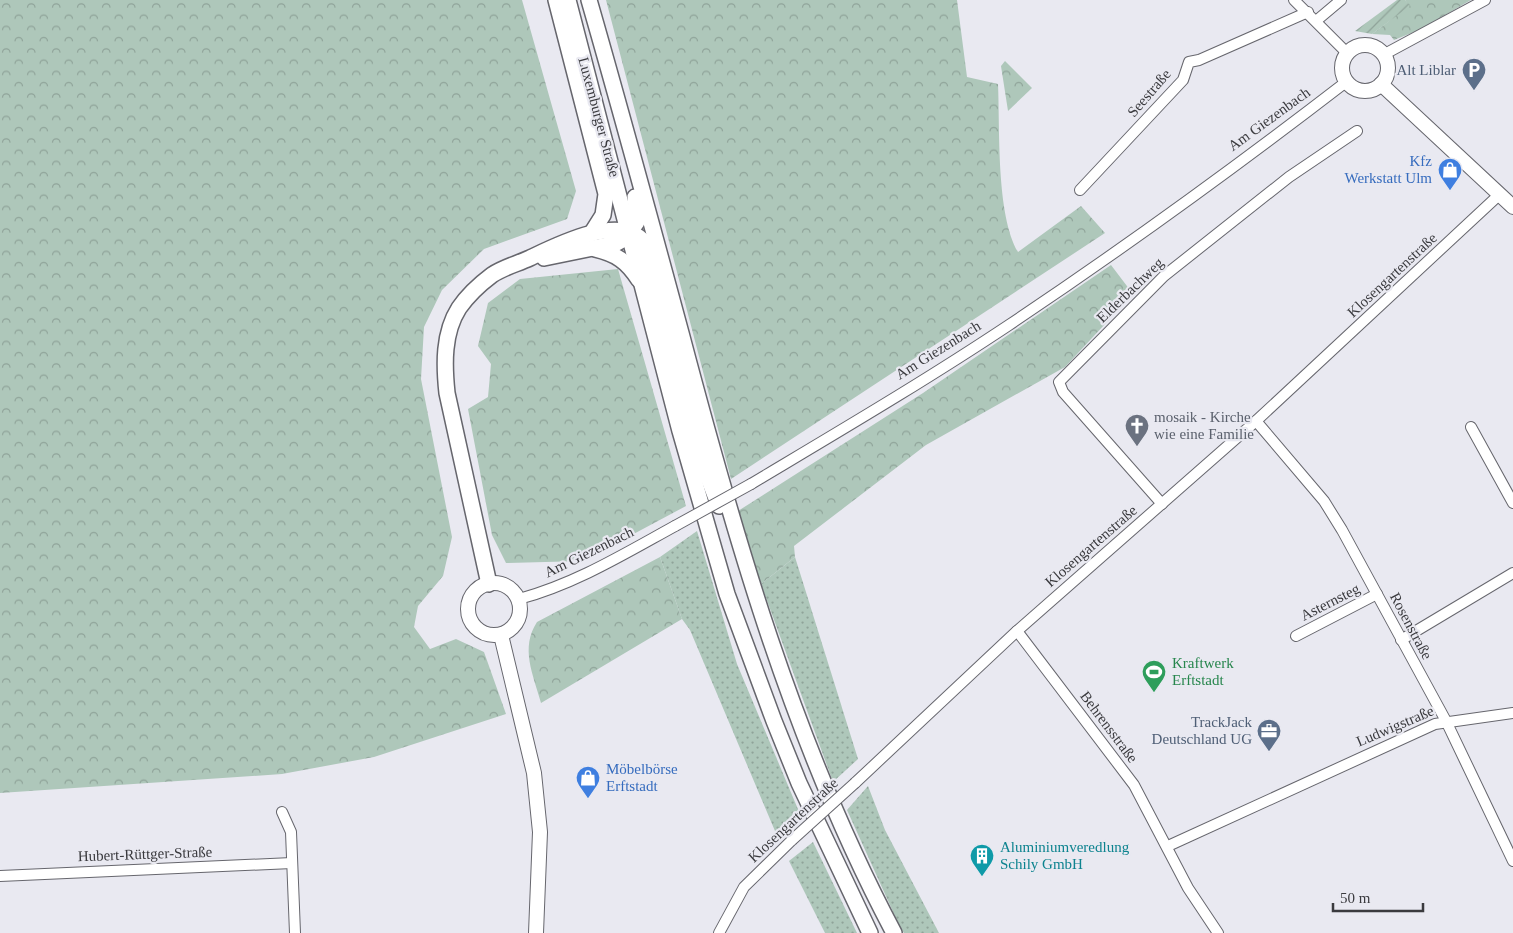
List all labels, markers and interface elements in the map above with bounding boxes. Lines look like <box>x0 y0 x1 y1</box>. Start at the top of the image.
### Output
street label: Luxemburger Straße <box>575 55 623 179</box>
parking icon: Alt Liblar <box>1461 57 1487 91</box>
place label: Alt Liblar <box>1396 62 1456 78</box>
street label: Seestraße <box>1124 66 1174 120</box>
street label: Am Giezenbach <box>1225 84 1313 154</box>
place label: Kfz Werkstatt Ulm <box>1344 153 1432 186</box>
shop icon: Kfz Werkstatt Ulm <box>1437 157 1463 191</box>
street label: Klosengartenstraße <box>1344 229 1440 320</box>
street label: Elderbachweg <box>1094 254 1167 326</box>
street label: Am Giezenbach <box>893 317 984 382</box>
place label: mosaik - Kirche wie eine Familie <box>1154 409 1254 442</box>
church icon: mosaik - Kirche wie eine Familie <box>1124 413 1150 447</box>
street label: Klosengartenstraße <box>1042 502 1140 590</box>
street label: Am Giezenbach <box>542 523 637 580</box>
street label: Asternsteg <box>1298 580 1363 624</box>
street label: Rosenstraße <box>1387 590 1435 662</box>
place label: Kraftwerk Erftstadt <box>1172 655 1234 688</box>
sports icon: Kraftwerk Erftstadt <box>1141 659 1167 693</box>
street label: Behrensstraße <box>1077 688 1141 766</box>
street label: Ludwigstraße <box>1354 702 1436 749</box>
place label: TrackJack Deutschland UG <box>1152 714 1252 747</box>
office icon: TrackJack Deutschland UG <box>1256 718 1282 752</box>
place label: Möbelbörse Erftstadt <box>606 761 678 794</box>
shop icon: Möbelbörse Erftstadt <box>575 765 601 799</box>
street label: Klosengartenstraße <box>745 774 841 865</box>
place label: Aluminiumveredlung Schily GmbH <box>1000 839 1130 872</box>
building icon: Aluminiumveredlung Schily GmbH <box>969 843 995 877</box>
street label: Hubert-Rüttger-Straße <box>77 844 213 864</box>
scale bar <box>1333 880 1423 912</box>
text: 50 m <box>1340 890 1371 906</box>

